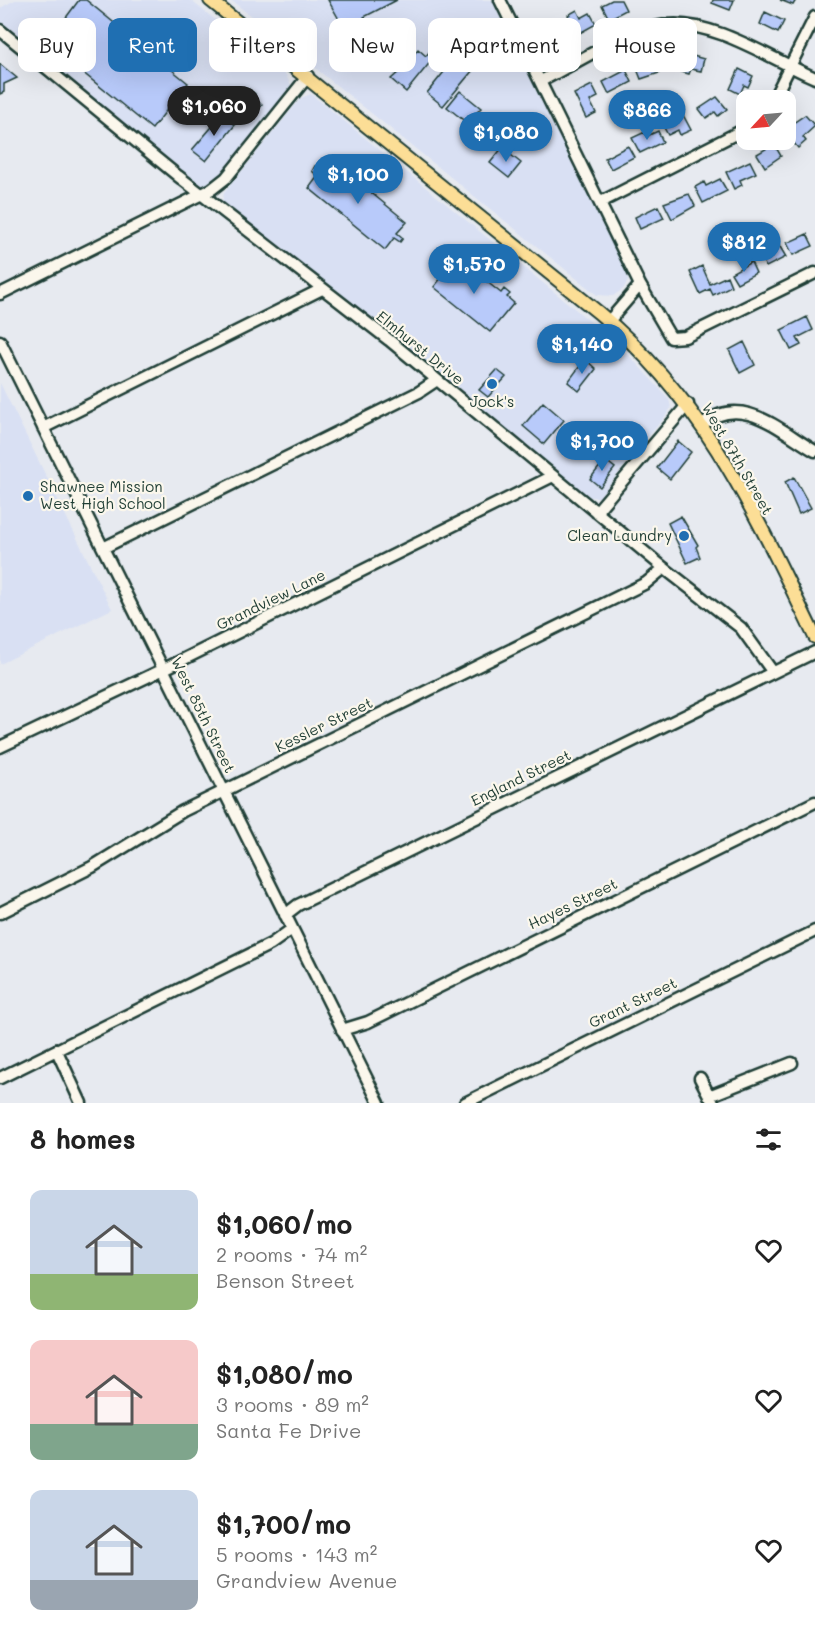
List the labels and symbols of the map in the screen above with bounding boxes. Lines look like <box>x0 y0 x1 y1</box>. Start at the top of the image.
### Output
pin: $1,060 <box>165 86 263 137</box>
pin: $866 <box>611 90 683 141</box>
north arrow <box>736 90 796 150</box>
pin: $1,080 <box>457 112 555 163</box>
pin: $1,100 <box>309 154 407 205</box>
pin: $812 <box>708 222 780 273</box>
pin: $1,570 <box>425 244 523 295</box>
street label: Elmhurst Drive <box>373 306 468 389</box>
pin: $1,140 <box>533 324 631 375</box>
marker: Jock's <box>485 377 499 391</box>
place label: Jock's <box>470 391 514 411</box>
street label: West 87th Street <box>698 399 778 518</box>
pin: $1,700 <box>553 421 651 472</box>
place label: Shawnee Mission West High School <box>40 476 166 513</box>
marker: Shawnee Mission West High School <box>21 489 35 503</box>
place label: Clean Laundry <box>567 525 672 545</box>
marker: Clean Laundry <box>677 529 691 543</box>
street label: Grandview Lane <box>213 564 328 634</box>
street label: West 85th Street <box>167 653 241 776</box>
street label: Kessler Street <box>271 692 376 756</box>
street label: England Street <box>467 744 574 810</box>
street label: Hayes Street <box>525 873 621 933</box>
street label: Grant Street <box>585 972 680 1032</box>

